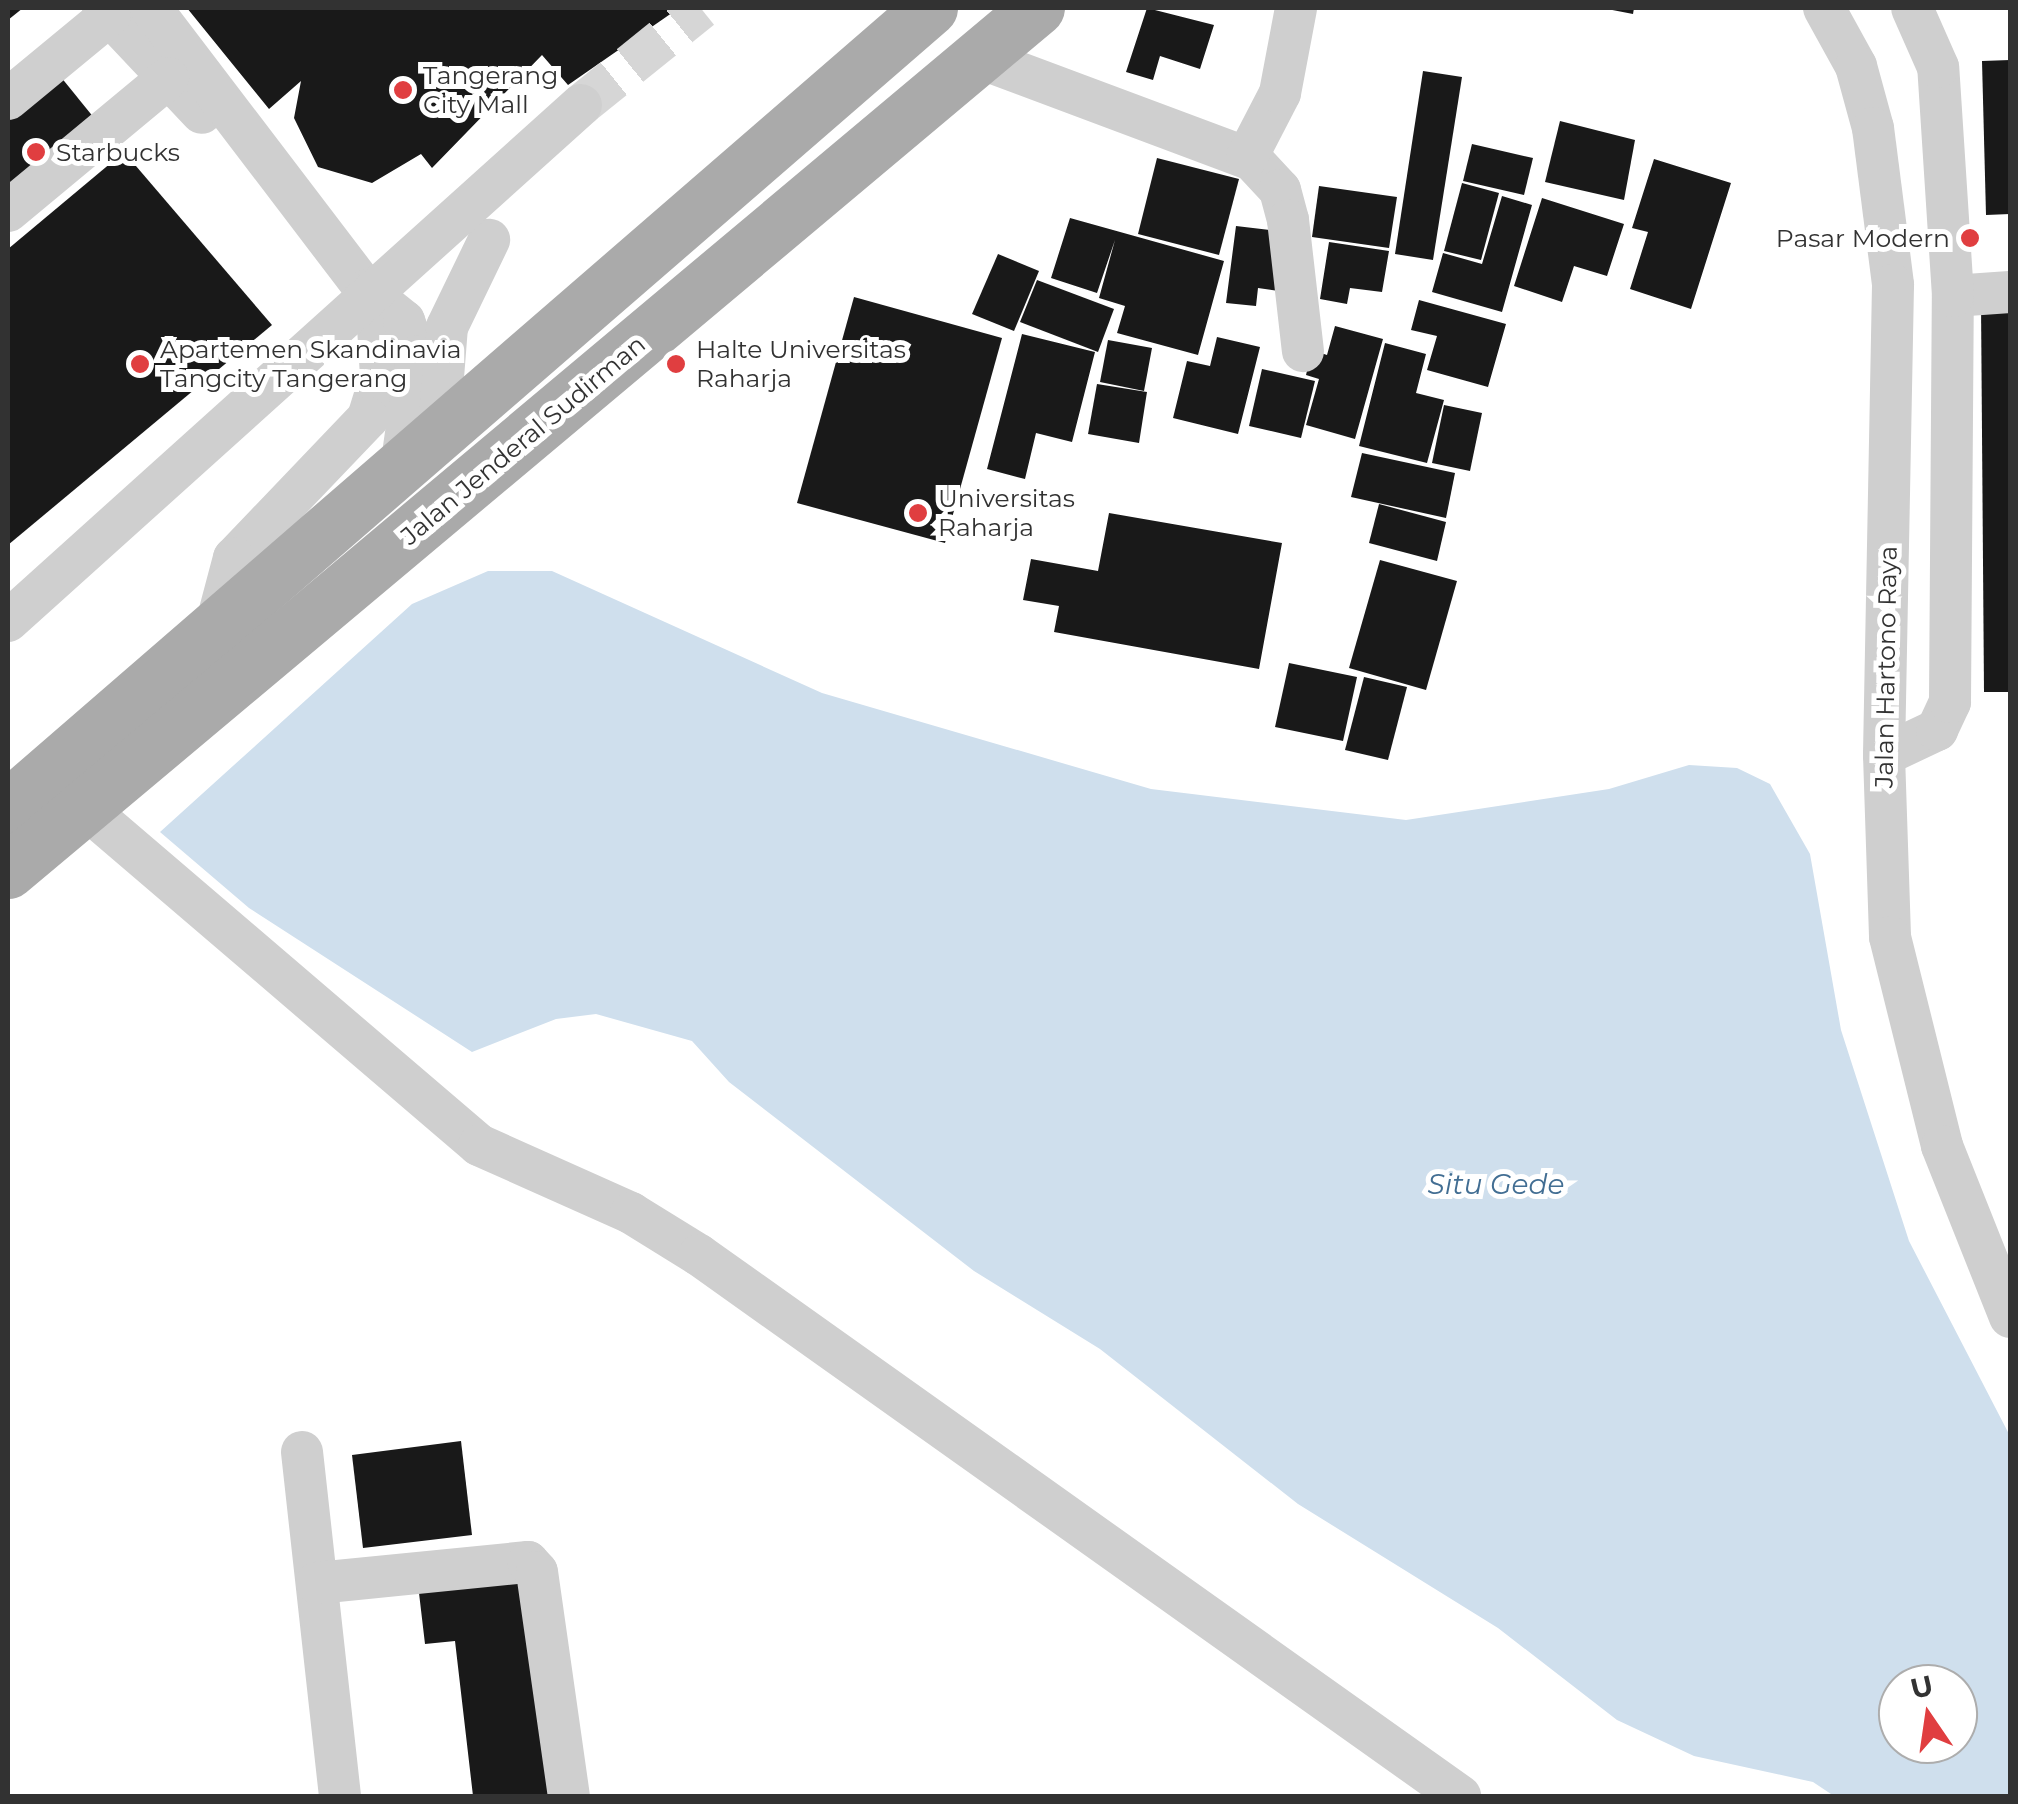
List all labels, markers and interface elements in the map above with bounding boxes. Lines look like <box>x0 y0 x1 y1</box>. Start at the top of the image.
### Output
place label: Tangerang City Mall <box>423 61 558 120</box>
marker: Tangerang City Mall <box>392 79 414 101</box>
place label: Starbucks <box>56 137 180 167</box>
marker: Starbucks <box>25 141 47 163</box>
place label: Pasar Modern <box>1776 223 1950 253</box>
marker: Pasar Modern <box>1959 227 1981 249</box>
street label: Jalan Jenderal Sudirman <box>395 329 651 551</box>
place label: Apartemen Skandinavia Tangcity Tangerang <box>160 335 462 394</box>
place label: Halte Universitas Raharja <box>696 335 906 394</box>
marker: Apartemen Skandinavia Tangcity Tangerang <box>129 353 151 375</box>
marker: Halte Universitas Raharja <box>665 353 687 375</box>
place label: Universitas Raharja <box>938 484 1075 543</box>
marker: Universitas Raharja <box>907 502 929 524</box>
street label: Jalan Hartono Raya <box>1869 546 1903 788</box>
water label: Situ Gede <box>1428 1167 1564 1201</box>
north arrow <box>1878 1664 1978 1764</box>
text: U <box>1907 1668 1936 1706</box>

